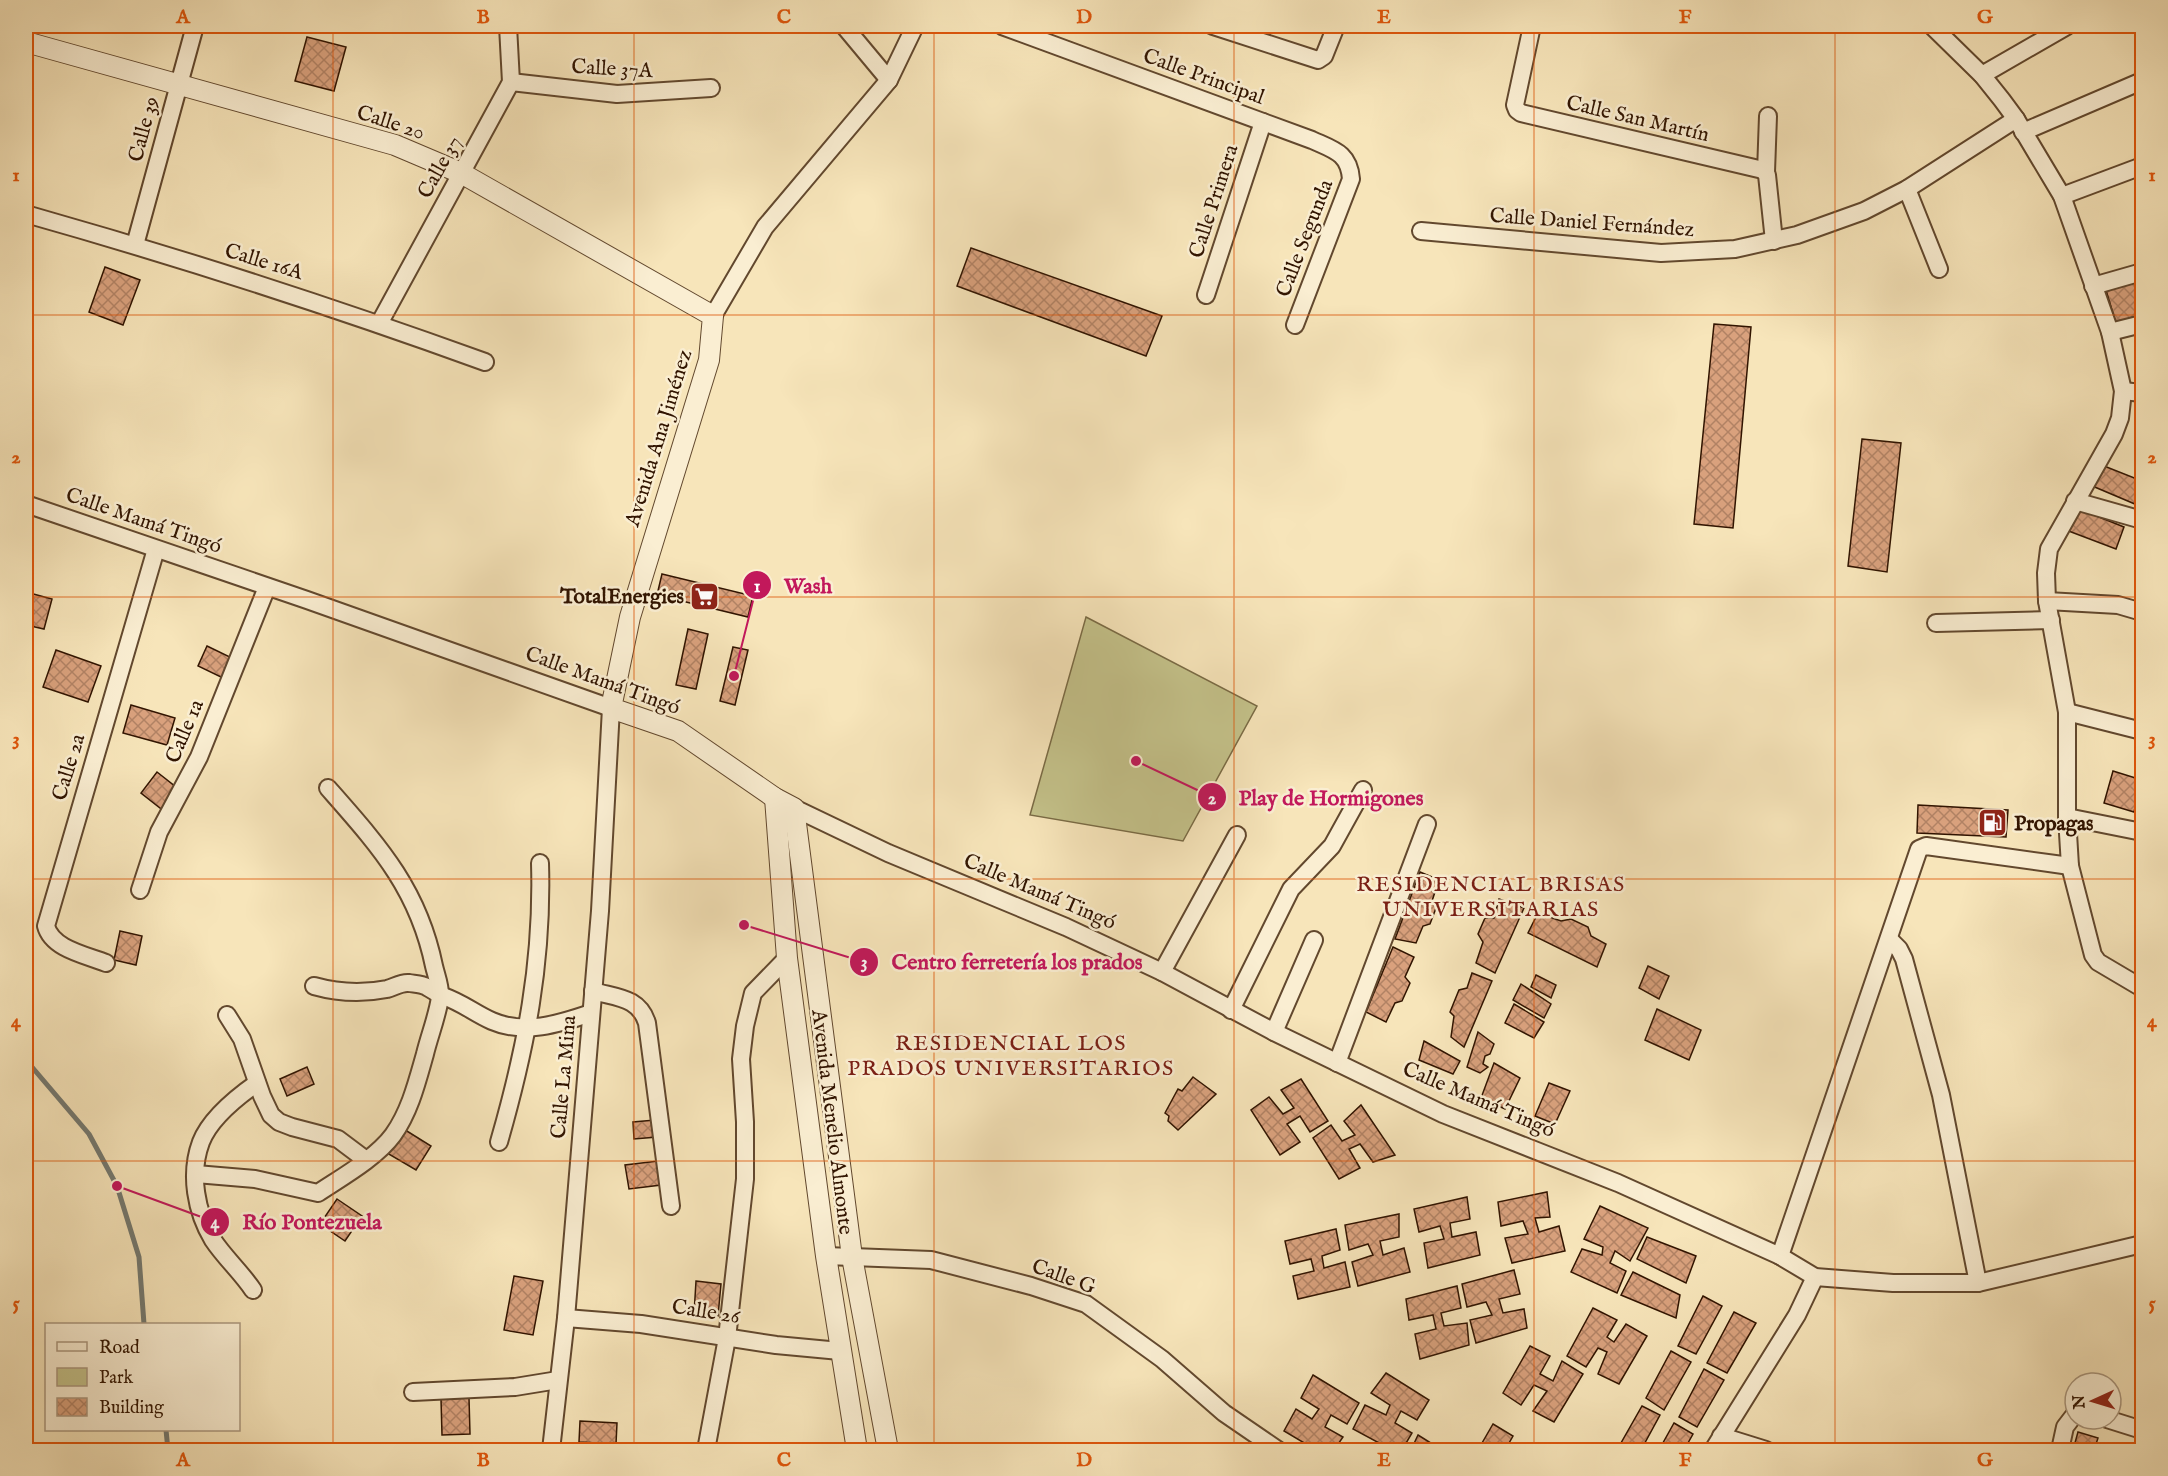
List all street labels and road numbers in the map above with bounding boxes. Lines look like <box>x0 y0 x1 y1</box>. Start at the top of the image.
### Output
street label: Calle Principal <box>1139 43 1268 112</box>
street label: Calle 37A <box>570 54 654 85</box>
street label: Calle San Martín <box>1564 90 1712 149</box>
street label: Calle 39 <box>123 94 166 165</box>
street label: Calle 20 <box>353 100 428 147</box>
street label: Calle 37 <box>412 132 468 204</box>
street label: Calle Primera <box>1183 140 1246 262</box>
street label: Calle Segunda <box>1271 175 1341 301</box>
street label: Calle Daniel Fernández <box>1489 203 1695 244</box>
street label: Calle 16A <box>221 238 307 287</box>
street label: Avenida Ana Jiménez <box>619 346 699 531</box>
street label: Calle Mamá Tingó <box>62 482 225 561</box>
street label: Calle Mamá Tingó <box>521 641 684 722</box>
street label: Calle 1a <box>160 695 211 768</box>
street label: Calle 2a <box>46 730 93 804</box>
street label: Calle Mamá Tingó <box>959 848 1120 937</box>
street label: Avenida Menelio Almonte <box>804 1007 859 1237</box>
street label: Calle La Mina <box>546 1013 583 1140</box>
street label: Calle Mamá Tingó <box>1398 1056 1559 1145</box>
street label: Calle G <box>1028 1253 1100 1302</box>
street label: Calle 26 <box>670 1294 743 1331</box>

